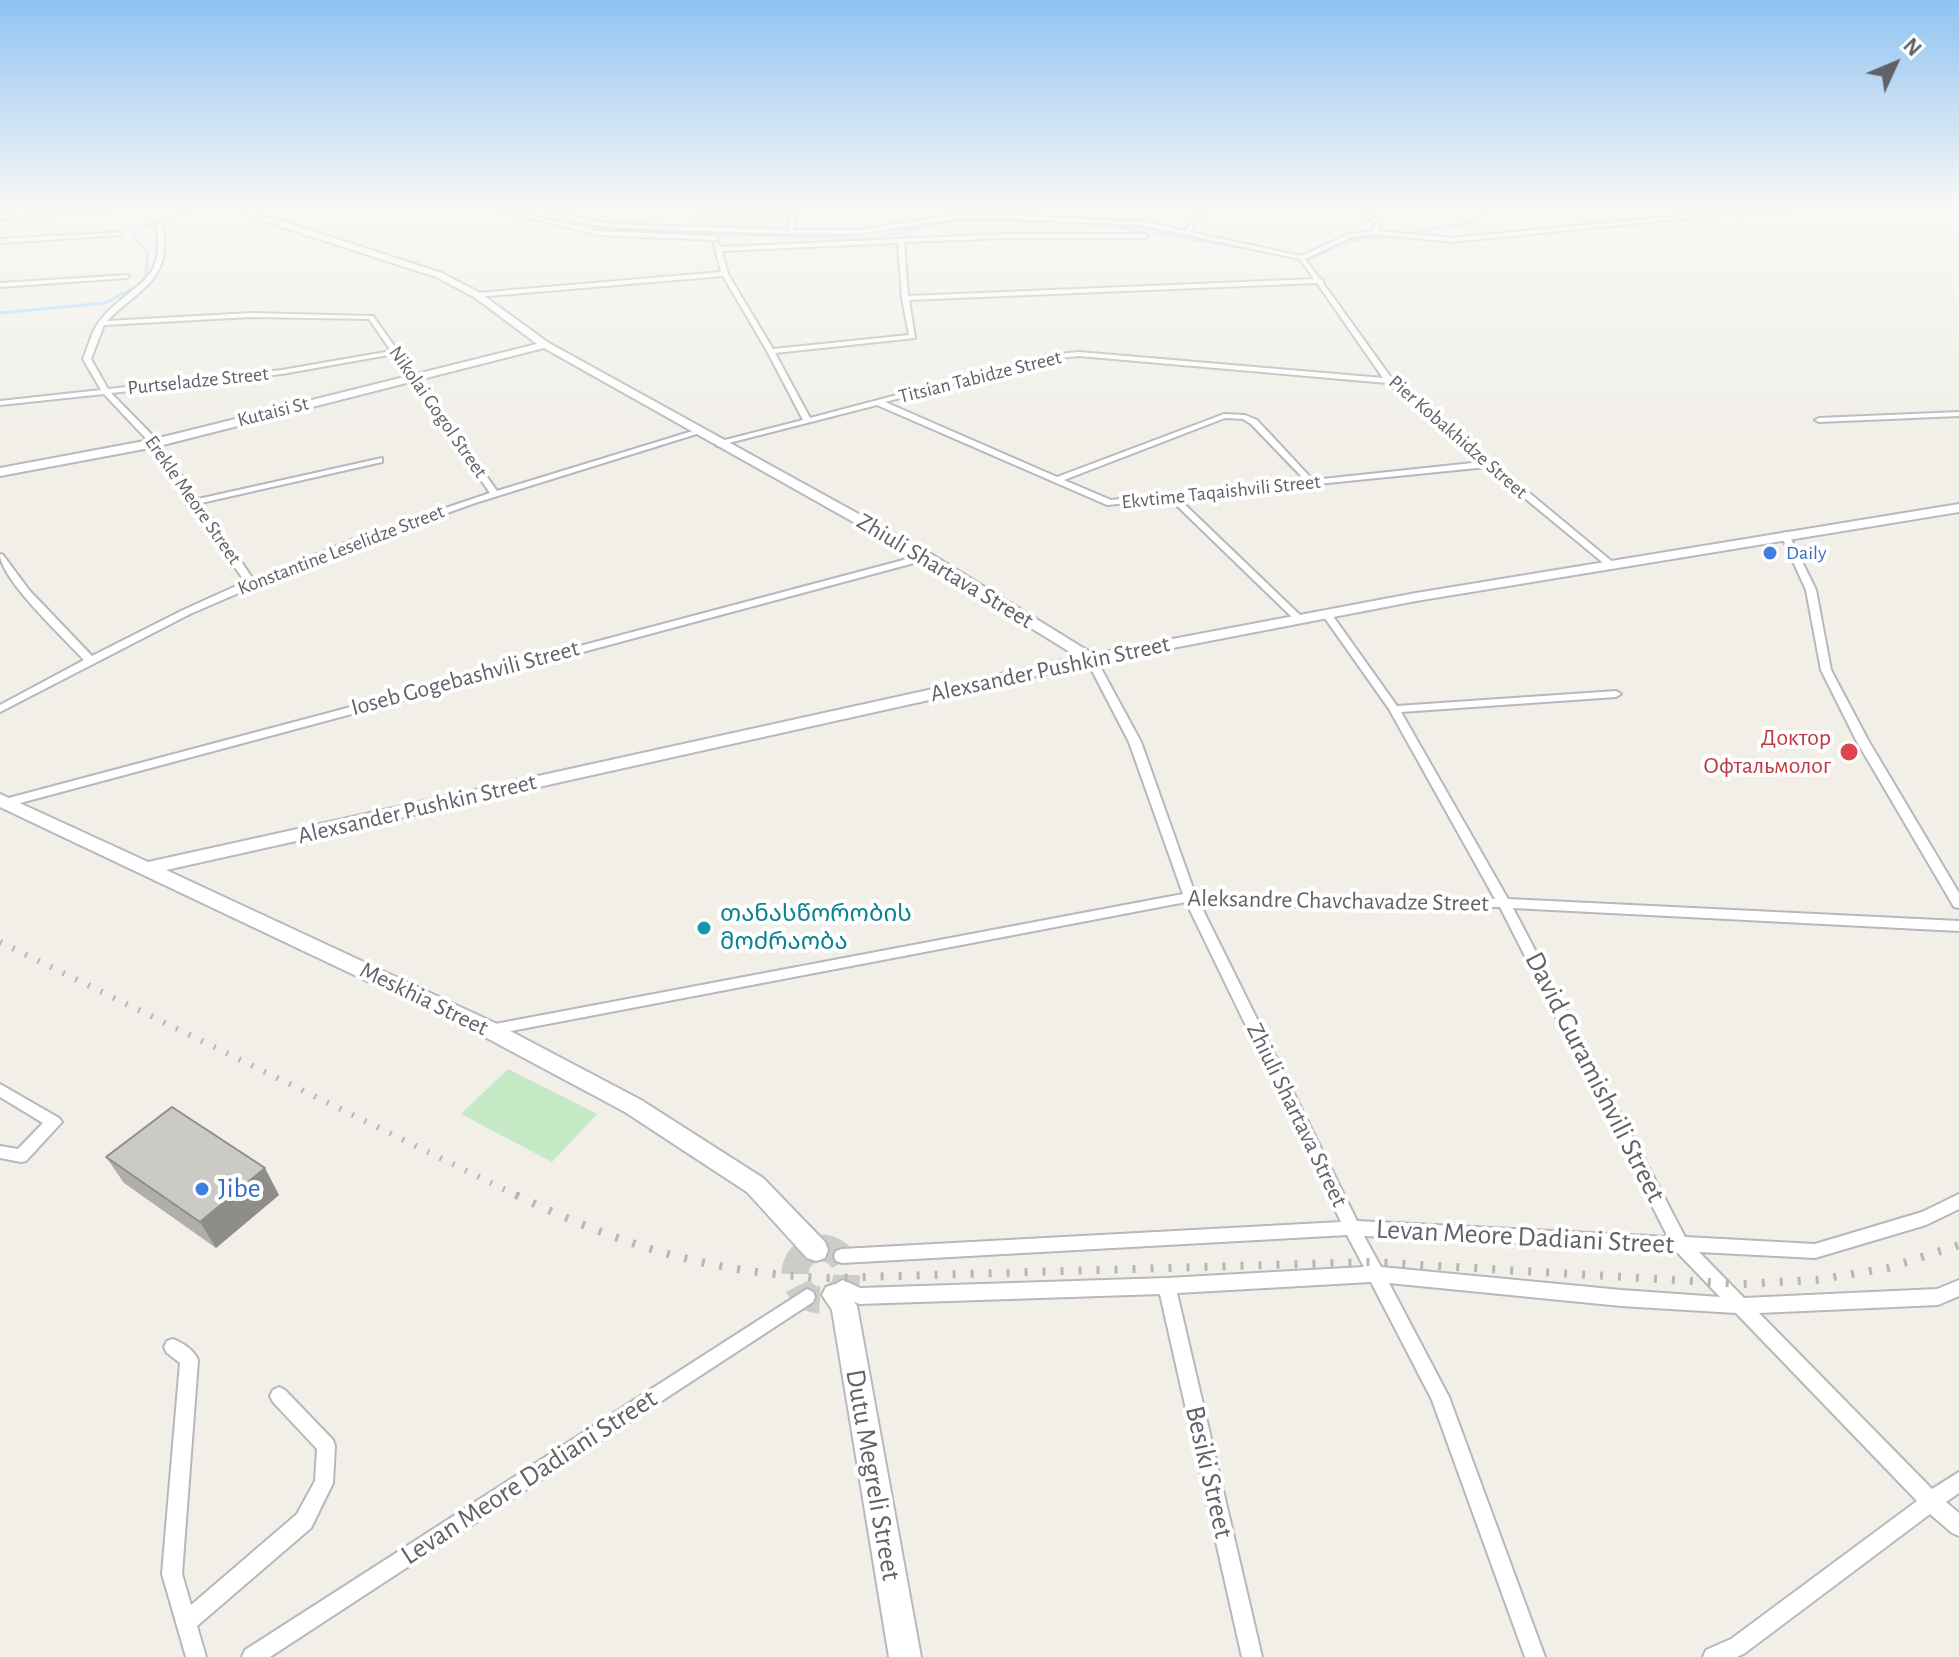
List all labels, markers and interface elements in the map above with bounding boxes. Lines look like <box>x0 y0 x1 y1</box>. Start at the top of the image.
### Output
north arrow <box>1855 24 1935 104</box>
text: N <box>1899 34 1925 60</box>
street label: Nikolai Gogol Street <box>384 341 492 483</box>
street label: Titsian Tabidze Street <box>896 345 1064 409</box>
street label: Purtseladze Street <box>126 362 270 400</box>
street label: Pier Kobakhidze Street <box>1384 370 1532 504</box>
street label: Kutaisi St <box>235 392 311 432</box>
street label: Erekle Meore Street <box>140 431 246 569</box>
street label: Ekvtime Taqaishvili Street <box>1120 470 1322 514</box>
street label: Konstantine Leselidze Street <box>234 500 448 600</box>
street label: Zhiuli Shartava Street <box>852 507 1038 635</box>
place label: Daily <box>1786 541 1826 565</box>
marker: Daily <box>1761 544 1779 562</box>
street label: Alexsander Pushkin Street <box>928 630 1172 708</box>
street label: Ioseb Gogebashvili Street <box>348 634 582 722</box>
place label: Доктор Офтальмолог <box>1703 724 1831 780</box>
marker: Доктор Офтальмолог <box>1838 741 1860 763</box>
street label: Alexsander Pushkin Street <box>295 768 539 850</box>
street label: Aleksandre Chavchavadze Street <box>1187 884 1489 918</box>
place label: თანასწორობის მოძრაობა <box>720 900 912 956</box>
marker: თანასწორობის მოძრაობა <box>695 919 713 937</box>
street label: David Guramishvili Street <box>1517 946 1673 1208</box>
street label: Meskhia Street <box>355 956 493 1042</box>
street label: Zhiuli Shartava Street <box>1240 1018 1354 1212</box>
place label: Jibe <box>218 1172 261 1206</box>
marker: Jibe <box>193 1180 211 1198</box>
street label: Levan Meore Dadiani Street <box>1375 1212 1675 1262</box>
street label: Dutu Megreli Street <box>838 1367 908 1583</box>
street label: Levan Meore Dadiani Street <box>395 1382 663 1572</box>
street label: Besiki Street <box>1177 1403 1241 1541</box>

